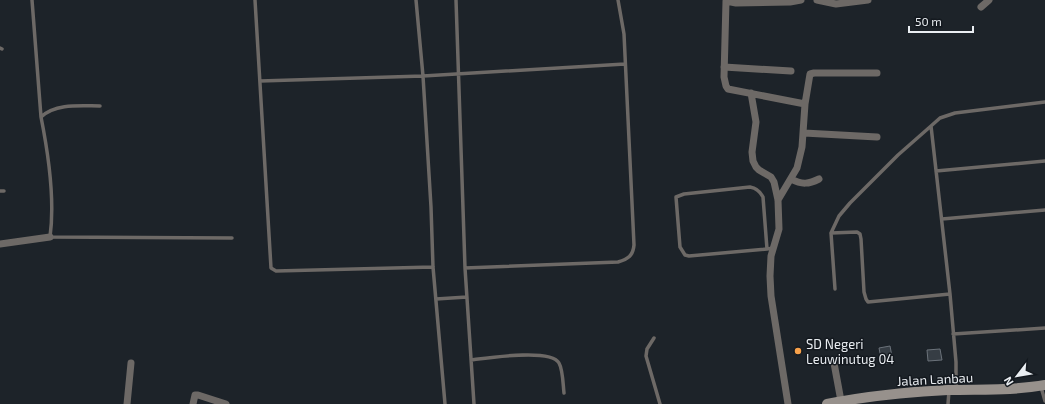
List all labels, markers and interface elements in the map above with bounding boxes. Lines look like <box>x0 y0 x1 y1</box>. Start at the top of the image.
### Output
scale bar <box>909 8 973 34</box>
text: 50 m <box>915 14 942 28</box>
place label: SD Negeri Leuwinutug 04 <box>806 336 894 367</box>
marker: SD Negeri Leuwinutug 04 <box>793 346 803 356</box>
north arrow <box>997 356 1037 396</box>
street label: Jalan Lanbau <box>896 369 974 389</box>
text: N <box>1000 375 1016 388</box>

